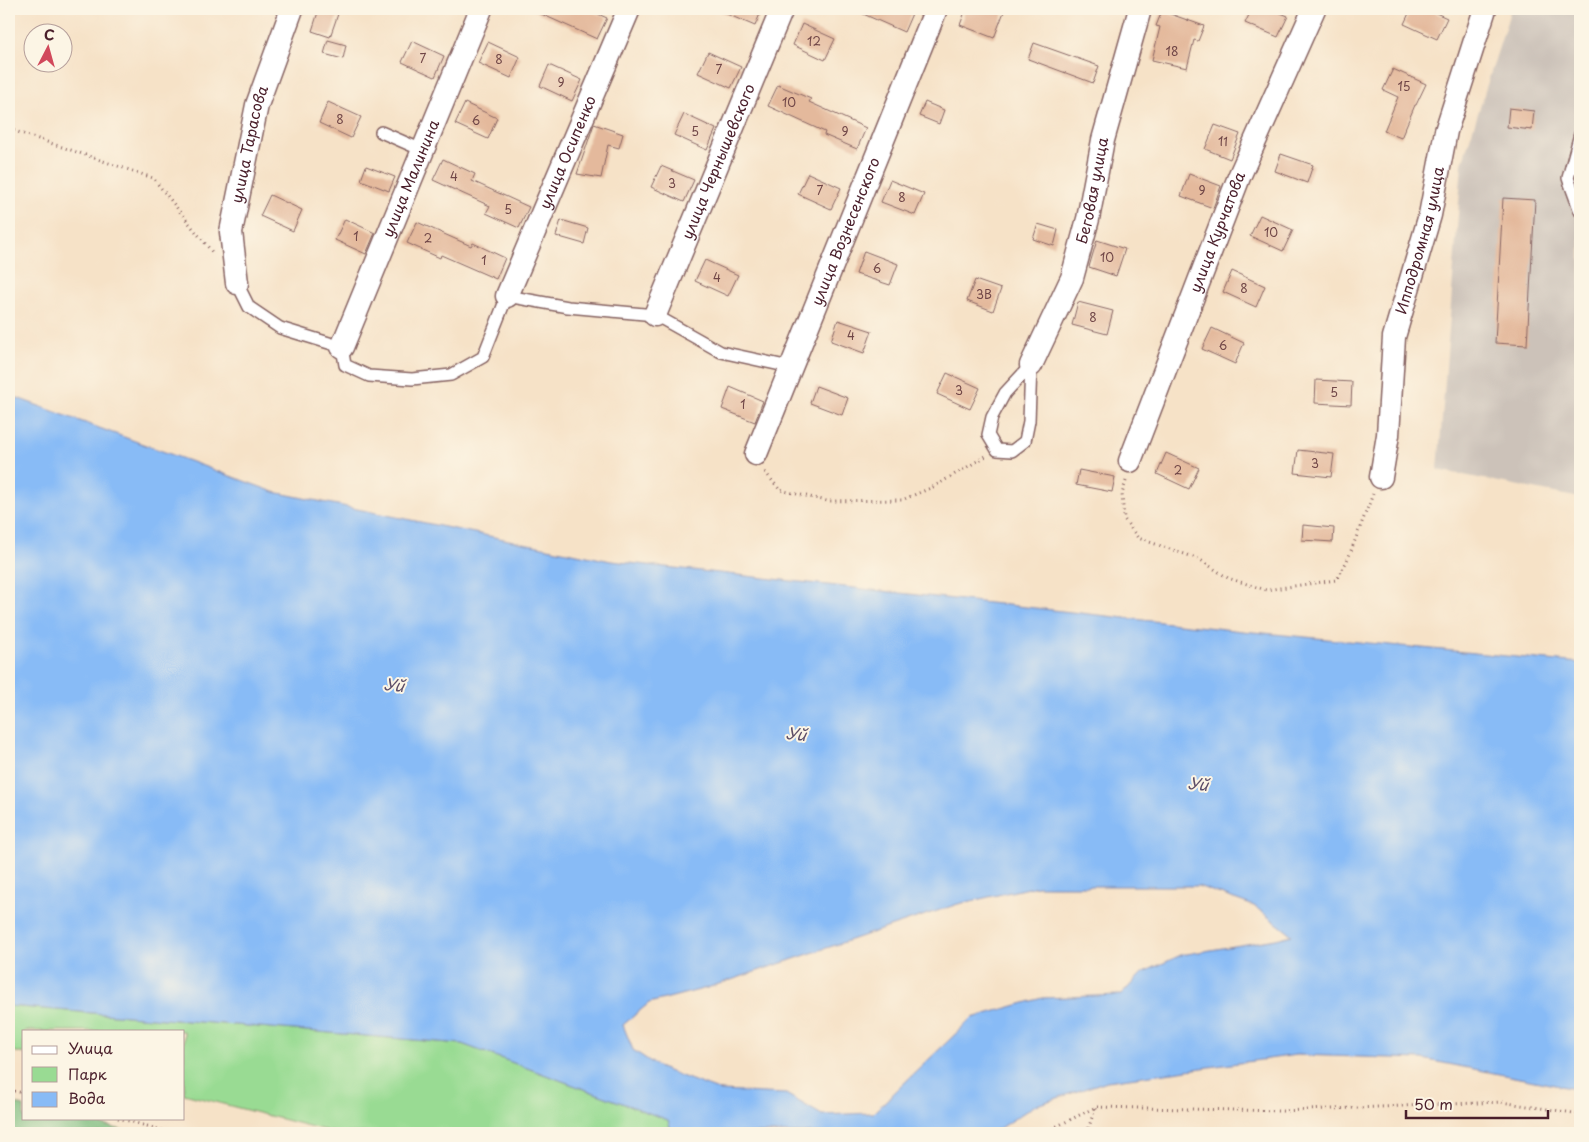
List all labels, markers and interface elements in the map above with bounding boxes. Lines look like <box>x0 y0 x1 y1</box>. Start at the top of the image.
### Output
north arrow <box>22 22 72 72</box>
text: С <box>43 24 56 46</box>
house number: 12 <box>807 32 821 50</box>
house number: 18 <box>1166 42 1178 60</box>
house number: 7 <box>420 49 427 67</box>
house number: 8 <box>495 50 503 68</box>
house number: 7 <box>716 60 723 78</box>
house number: 9 <box>557 73 565 91</box>
house number: 15 <box>1397 77 1411 95</box>
street label: улица Чернышевского <box>675 80 760 242</box>
street label: улица Тарасова <box>224 81 273 205</box>
street label: улица Осипенко <box>532 91 601 212</box>
house number: 10 <box>782 93 796 111</box>
house number: 8 <box>336 110 344 128</box>
house number: 6 <box>472 111 480 129</box>
street label: улица Малинина <box>375 115 445 240</box>
house number: 5 <box>691 122 699 140</box>
house number: 9 <box>841 122 849 140</box>
house number: 11 <box>1218 132 1228 150</box>
street label: Беговая улица <box>1069 135 1113 246</box>
street label: улица Вознесенского <box>804 153 885 309</box>
street label: Ипподромная улица <box>1388 164 1449 317</box>
house number: 4 <box>450 167 458 185</box>
street label: улица Курчатова <box>1183 167 1250 296</box>
house number: 3 <box>668 174 676 192</box>
house number: 7 <box>817 181 824 199</box>
house number: 9 <box>1198 181 1206 199</box>
house number: 8 <box>898 188 906 206</box>
house number: 5 <box>504 200 512 218</box>
house number: 10 <box>1264 223 1278 241</box>
house number: 1 <box>353 227 359 245</box>
house number: 2 <box>424 229 432 247</box>
house number: 10 <box>1100 248 1114 266</box>
house number: 1 <box>481 251 487 269</box>
house number: 6 <box>873 259 881 277</box>
house number: 4 <box>713 268 721 286</box>
house number: 8 <box>1240 279 1248 297</box>
house number: 3В <box>976 285 992 303</box>
house number: 8 <box>1089 308 1097 326</box>
house number: 4 <box>847 326 855 344</box>
house number: 6 <box>1219 336 1227 354</box>
house number: 3 <box>955 381 963 399</box>
house number: 5 <box>1330 383 1338 401</box>
house number: 1 <box>740 395 746 413</box>
house number: 3 <box>1311 454 1319 472</box>
house number: 2 <box>1174 461 1182 479</box>
water label: Уй <box>383 671 408 697</box>
water label: Уй <box>785 720 810 746</box>
water label: Уй <box>1187 770 1212 796</box>
legend <box>22 1030 185 1120</box>
text: Улица <box>68 1036 113 1059</box>
text: Парк <box>68 1062 107 1085</box>
text: Вода <box>68 1086 106 1109</box>
scale bar <box>1406 1087 1549 1119</box>
text: 50 m <box>1414 1092 1453 1115</box>

